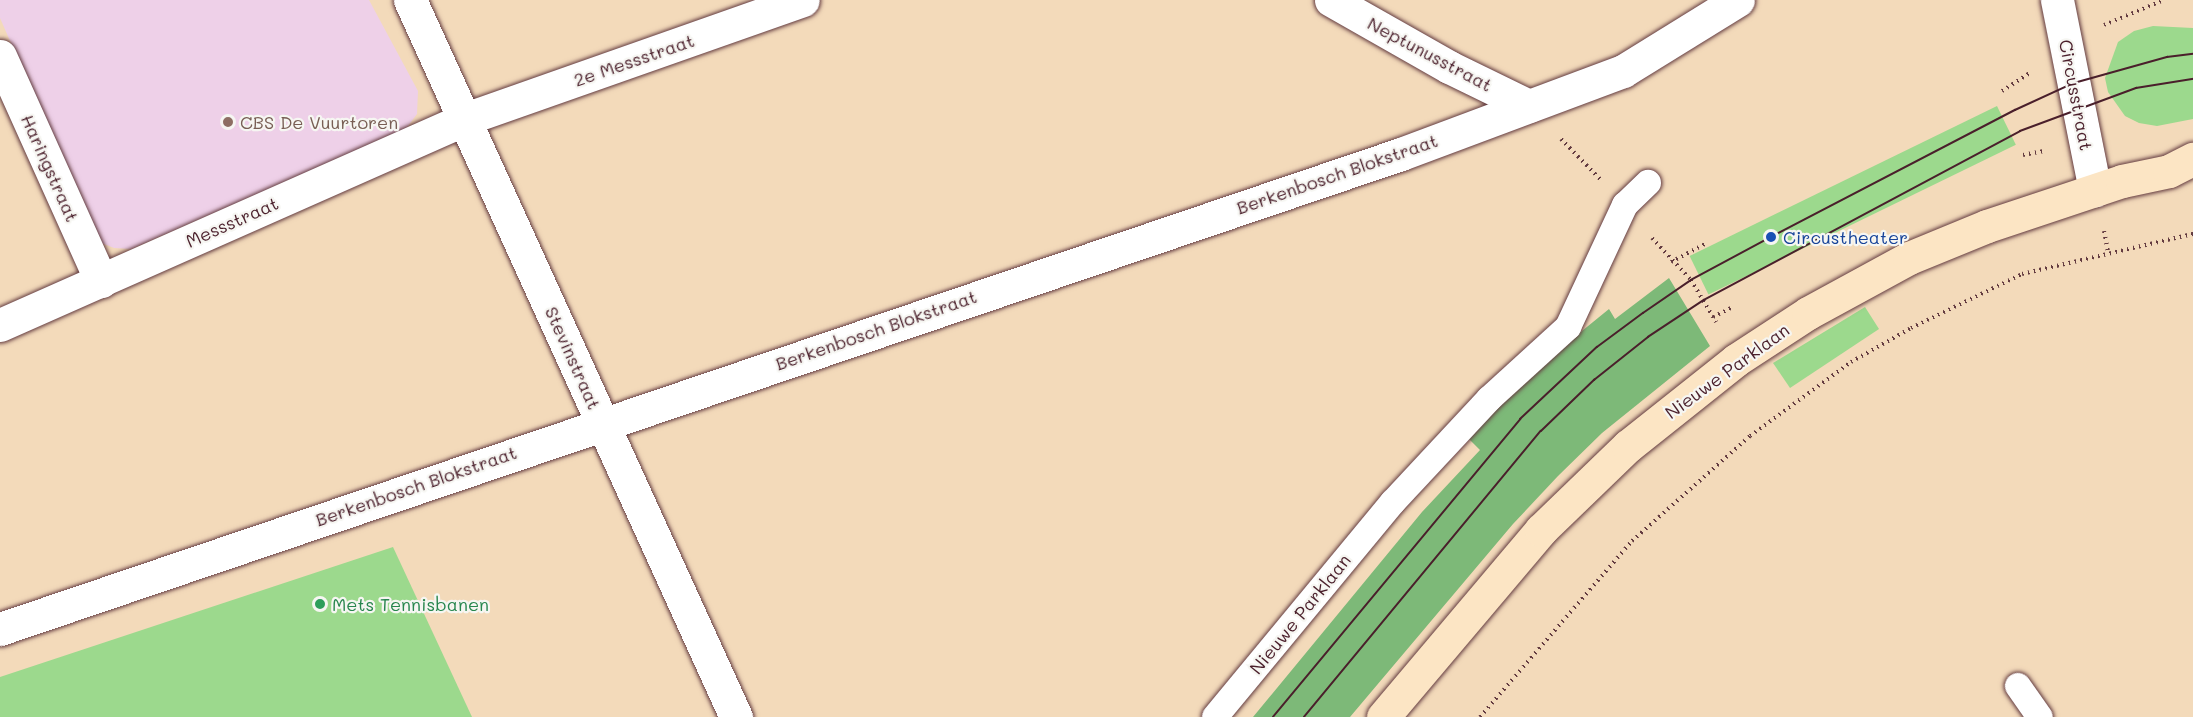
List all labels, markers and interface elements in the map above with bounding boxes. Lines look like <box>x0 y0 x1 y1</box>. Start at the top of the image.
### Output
street label: Neptunusstraat <box>1364 12 1496 96</box>
street label: 2e Messstraat <box>571 29 697 91</box>
street label: Circusstraat <box>2055 38 2097 152</box>
street label: Haringstraat <box>17 111 83 225</box>
place label: CBS De Vuurtoren <box>240 111 398 133</box>
marker: CBS De Vuurtoren <box>221 115 235 129</box>
street label: Berkenbosch Blokstraat <box>1234 129 1440 219</box>
street label: Messstraat <box>182 192 282 252</box>
place label: Circustheater <box>1783 226 1908 248</box>
marker: Circustheater <box>1764 230 1778 244</box>
street label: Berkenbosch Blokstraat <box>773 285 979 375</box>
street label: Stevinstraat <box>541 303 605 413</box>
street label: Nieuwe Parklaan <box>1661 319 1793 423</box>
street label: Berkenbosch Blokstraat <box>313 441 519 531</box>
street label: Nieuwe Parklaan <box>1245 550 1355 678</box>
place label: Mets Tennisbanen <box>332 593 489 615</box>
marker: Mets Tennisbanen <box>313 597 327 611</box>

